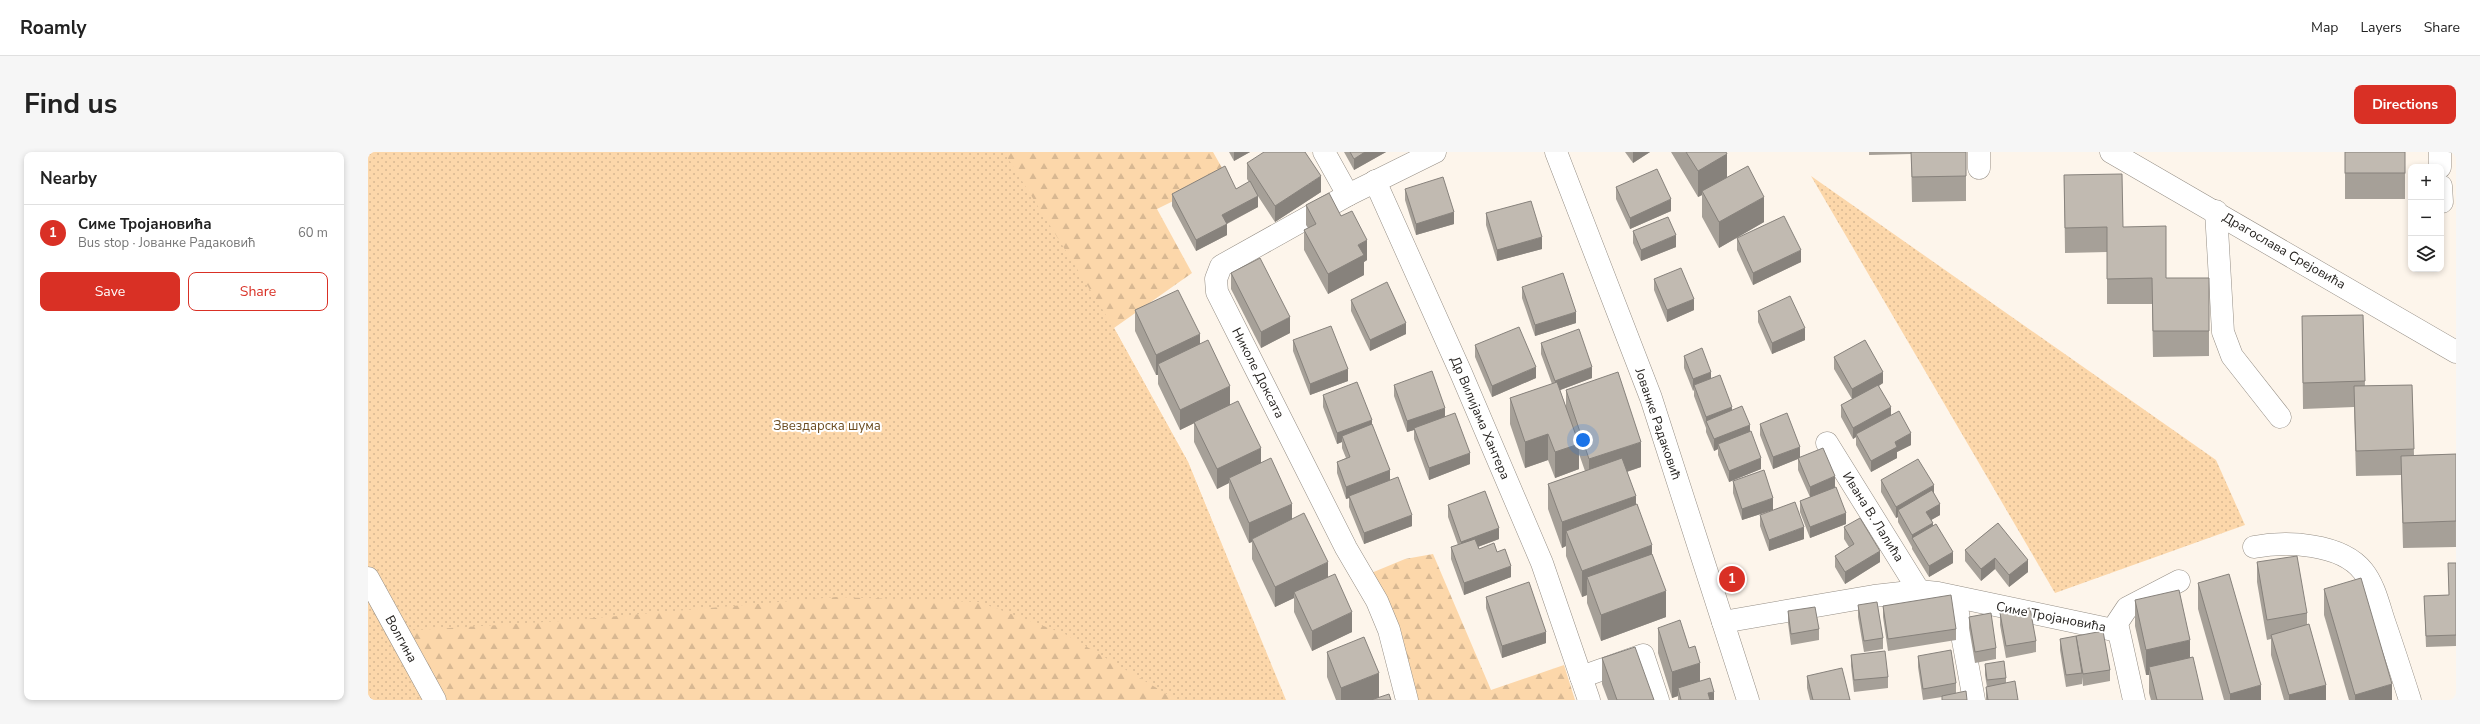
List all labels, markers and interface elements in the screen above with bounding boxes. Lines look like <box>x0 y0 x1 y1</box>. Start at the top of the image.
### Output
text: Roamly <box>20 15 87 41</box>
text: Map <box>2311 18 2338 37</box>
text: Layers <box>2360 18 2402 37</box>
text: Share <box>2424 18 2460 37</box>
text: Find us <box>24 85 118 123</box>
button: Directions <box>2354 85 2456 124</box>
map controls <box>2408 164 2444 272</box>
button: + <box>2408 164 2444 200</box>
text: Nearby <box>40 167 97 190</box>
button: − <box>2408 200 2444 236</box>
street label: Драгослава Срејовића <box>2219 208 2349 294</box>
text: Симе Тројановића <box>78 214 212 234</box>
text: 1 <box>49 224 57 242</box>
text: 60 m <box>298 224 328 242</box>
text: Bus stop · Јованке Радаковић <box>78 234 256 252</box>
button: layers <box>2408 236 2444 272</box>
button: Save <box>40 272 180 311</box>
button: Share <box>188 272 328 311</box>
street label: Николе Доксата <box>1227 325 1289 421</box>
street label: Др Вилијама Хантера <box>1446 354 1514 482</box>
street label: Јованке Радаковић <box>1630 365 1686 482</box>
park label: Звездарска шума <box>773 417 881 435</box>
your location <box>1573 430 1593 450</box>
street label: Ивана В. Лалића <box>1838 469 1908 565</box>
pin: 1 <box>1719 564 1745 594</box>
street label: Симе Тројановића <box>1995 598 2107 636</box>
street label: Волгина <box>381 612 421 666</box>

